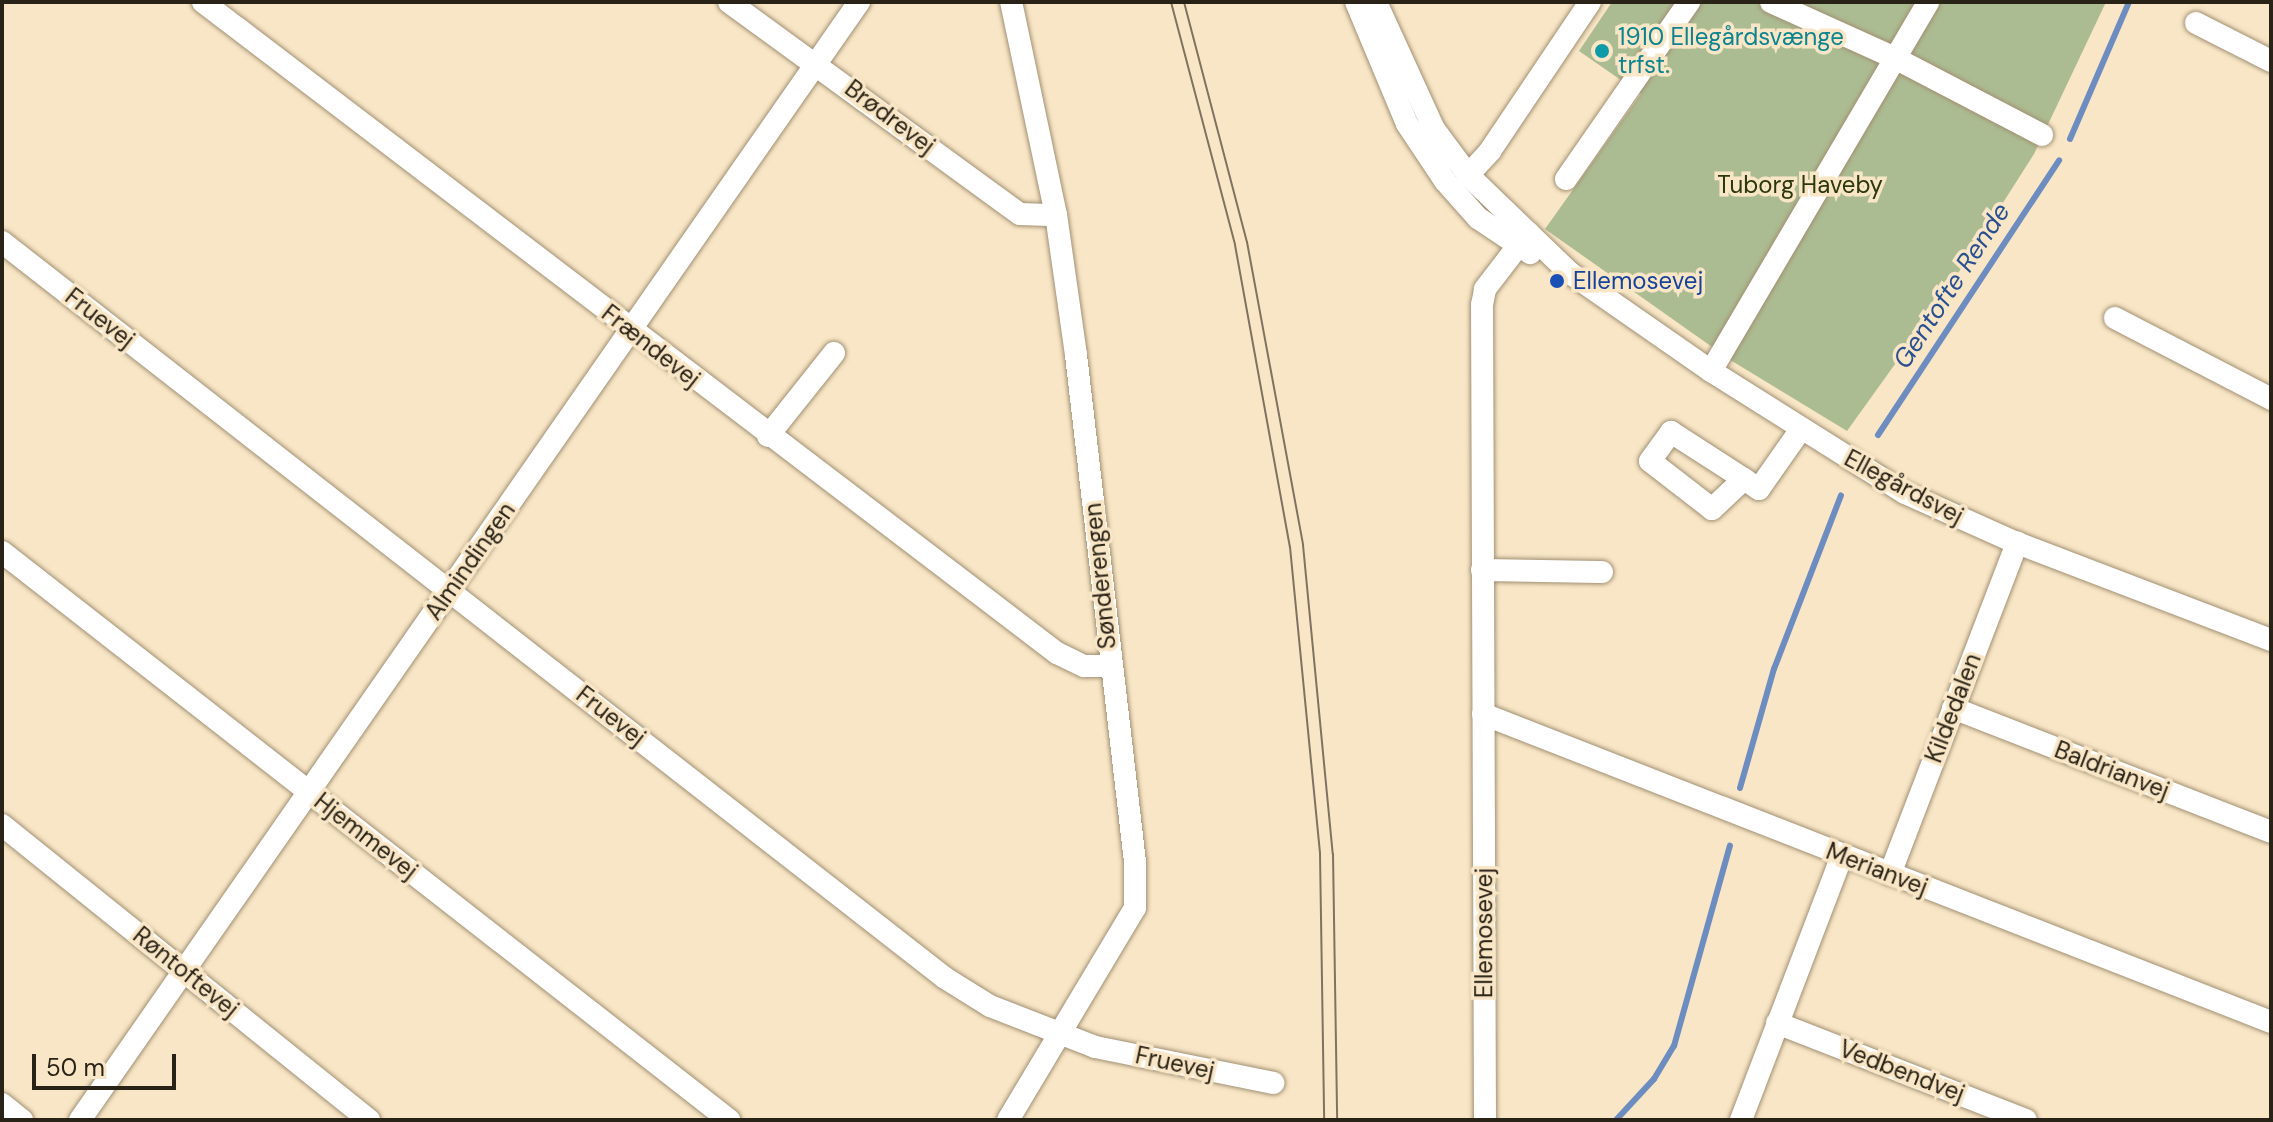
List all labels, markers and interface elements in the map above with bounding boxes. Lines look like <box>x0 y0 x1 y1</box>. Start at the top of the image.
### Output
place label: 1910 Ellegårdsvænge trfst. <box>1618 23 1844 79</box>
marker: 1910 Ellegårdsvænge trfst. <box>1593 42 1611 60</box>
street label: Brødrevej <box>839 74 941 160</box>
park label: Tuborg Haveby <box>1717 171 1883 199</box>
water label: Gentofte Rende <box>1887 197 2017 375</box>
place label: Ellemosevej <box>1573 267 1703 295</box>
marker: Ellemosevej <box>1548 272 1566 290</box>
street label: Fruevej <box>60 282 140 354</box>
street label: Frændevej <box>596 299 706 393</box>
street label: Ellegårdsvej <box>1840 444 1968 530</box>
street label: Almindingen <box>419 497 521 625</box>
street label: Sønderengen <box>1078 501 1122 651</box>
street label: Kildedalen <box>1919 649 1987 767</box>
street label: Fruevej <box>571 680 651 752</box>
street label: Baldrianvej <box>2051 735 2173 805</box>
street label: Hjemmevej <box>309 787 423 885</box>
street label: Merianvej <box>1822 836 1932 902</box>
street label: Ellemosevej <box>1470 868 1498 998</box>
street label: Røntoftevej <box>127 921 245 1023</box>
street label: Vedbendvej <box>1835 1034 1969 1108</box>
scale bar <box>36 1038 180 1088</box>
street label: Fruevej <box>1133 1041 1217 1085</box>
text: 50 m <box>46 1052 105 1083</box>

